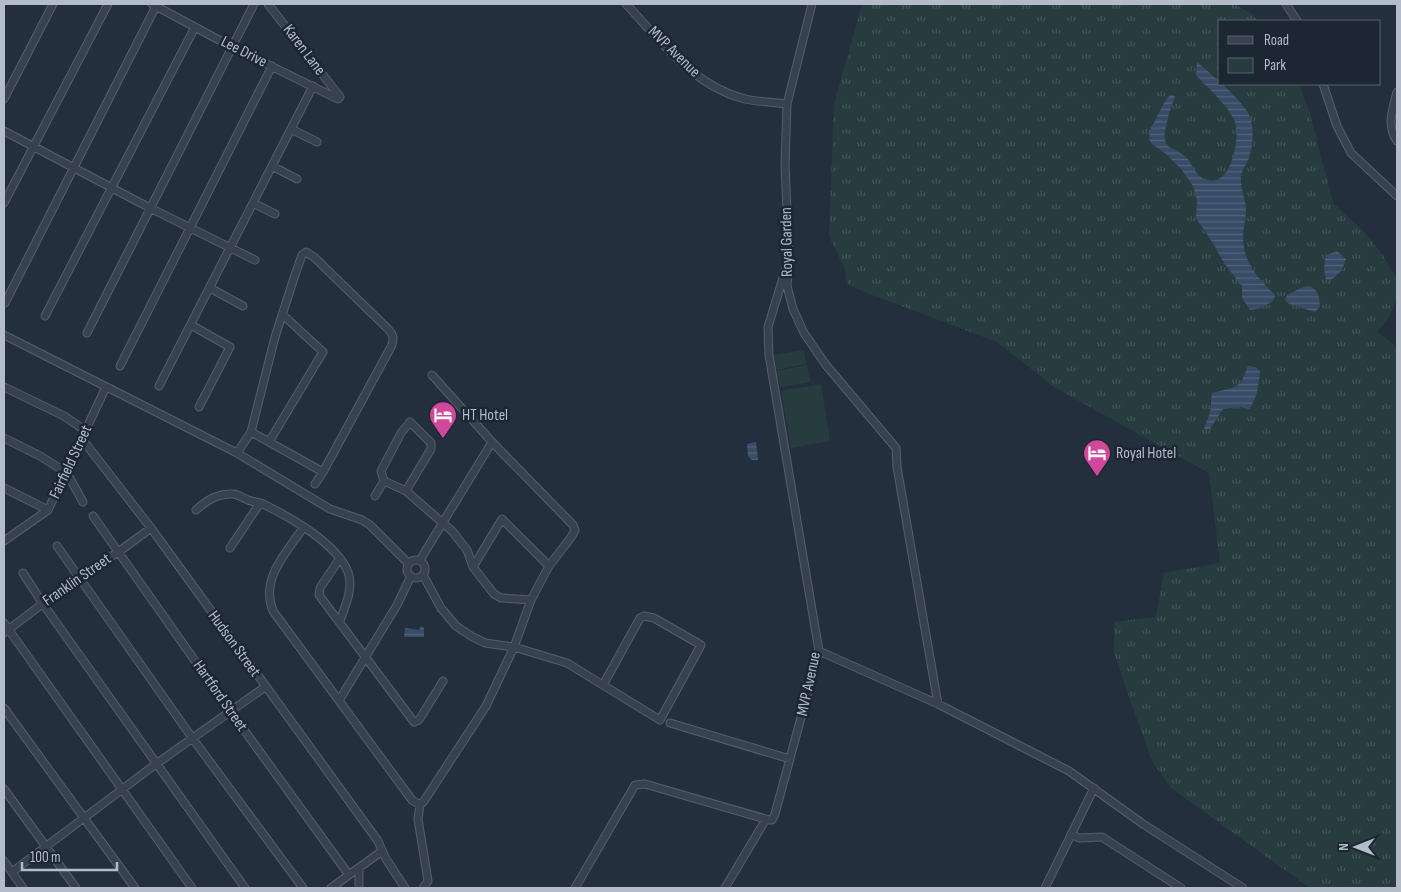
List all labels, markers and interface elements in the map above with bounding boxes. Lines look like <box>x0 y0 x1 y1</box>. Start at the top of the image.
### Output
legend <box>1218 20 1381 85</box>
street label: Karen Lane <box>279 21 329 79</box>
street label: MVP Avenue <box>644 23 704 81</box>
text: Road <box>1264 31 1289 50</box>
street label: Lee Drive <box>218 32 270 72</box>
text: Park <box>1264 56 1286 75</box>
street label: Royal Garden <box>777 207 797 277</box>
hotel icon: HT Hotel <box>428 400 458 439</box>
place label: HT Hotel <box>462 406 508 425</box>
street label: Fairfield Street <box>46 422 96 502</box>
hotel icon: Royal Hotel <box>1082 438 1112 477</box>
place label: Royal Hotel <box>1116 444 1176 463</box>
street label: Franklin Street <box>39 550 115 610</box>
street label: Hudson Street <box>204 607 264 681</box>
street label: MVP Avenue <box>793 650 825 718</box>
street label: Hartford Street <box>189 657 251 735</box>
north arrow <box>1331 822 1381 872</box>
scale bar <box>22 840 118 872</box>
text: N <box>1335 843 1352 851</box>
text: 100 m <box>30 848 61 867</box>

